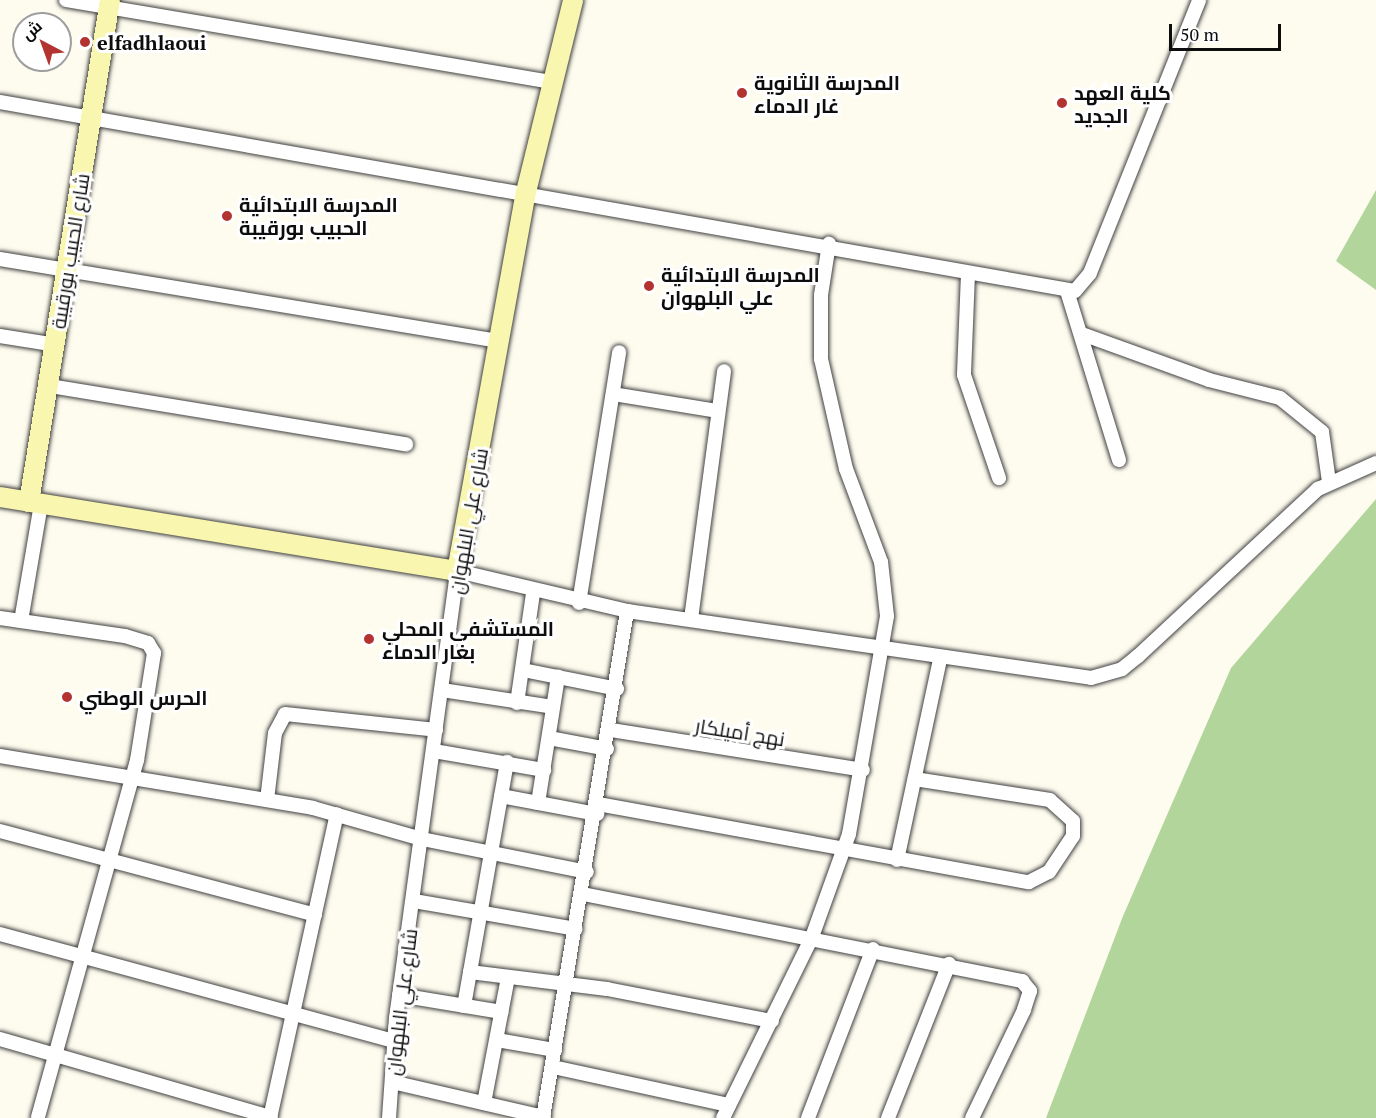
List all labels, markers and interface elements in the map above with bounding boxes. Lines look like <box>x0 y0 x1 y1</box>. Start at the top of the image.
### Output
north arrow <box>12 12 72 72</box>
scale bar <box>1172 12 1284 50</box>
text: ش <box>17 15 46 45</box>
text: 50 m <box>1180 22 1219 46</box>
place label: elfadhlaoui <box>97 30 206 54</box>
marker: elfadhlaoui <box>78 35 92 49</box>
place label: المدرسة الثانوية غار الدماء <box>754 70 900 117</box>
place label: كلية العهد الجديد <box>1074 80 1171 127</box>
marker: المدرسة الثانوية غار الدماء <box>735 86 749 100</box>
marker: كلية العهد الجديد <box>1055 96 1069 110</box>
street label: شارع الحبيب بورقيبة <box>46 172 94 330</box>
place label: المدرسة الابتدائية الحبيب بورقيبة <box>239 192 398 239</box>
marker: المدرسة الابتدائية الحبيب بورقيبة <box>220 209 234 223</box>
place label: المدرسة الابتدائية علي البلهوان <box>661 262 820 309</box>
marker: المدرسة الابتدائية علي البلهوان <box>642 279 656 293</box>
street label: شارع علي البلهوان <box>443 446 493 596</box>
place label: المستشفى المحلي بغار الدماء <box>382 616 554 663</box>
marker: المستشفى المحلي بغار الدماء <box>360 630 378 648</box>
place label: الحرس الوطني <box>79 685 207 709</box>
marker: الحرس الوطني <box>60 690 74 704</box>
street label: نهج أميلكار <box>693 713 787 751</box>
street label: شارع علي البلهوان <box>380 927 422 1077</box>

